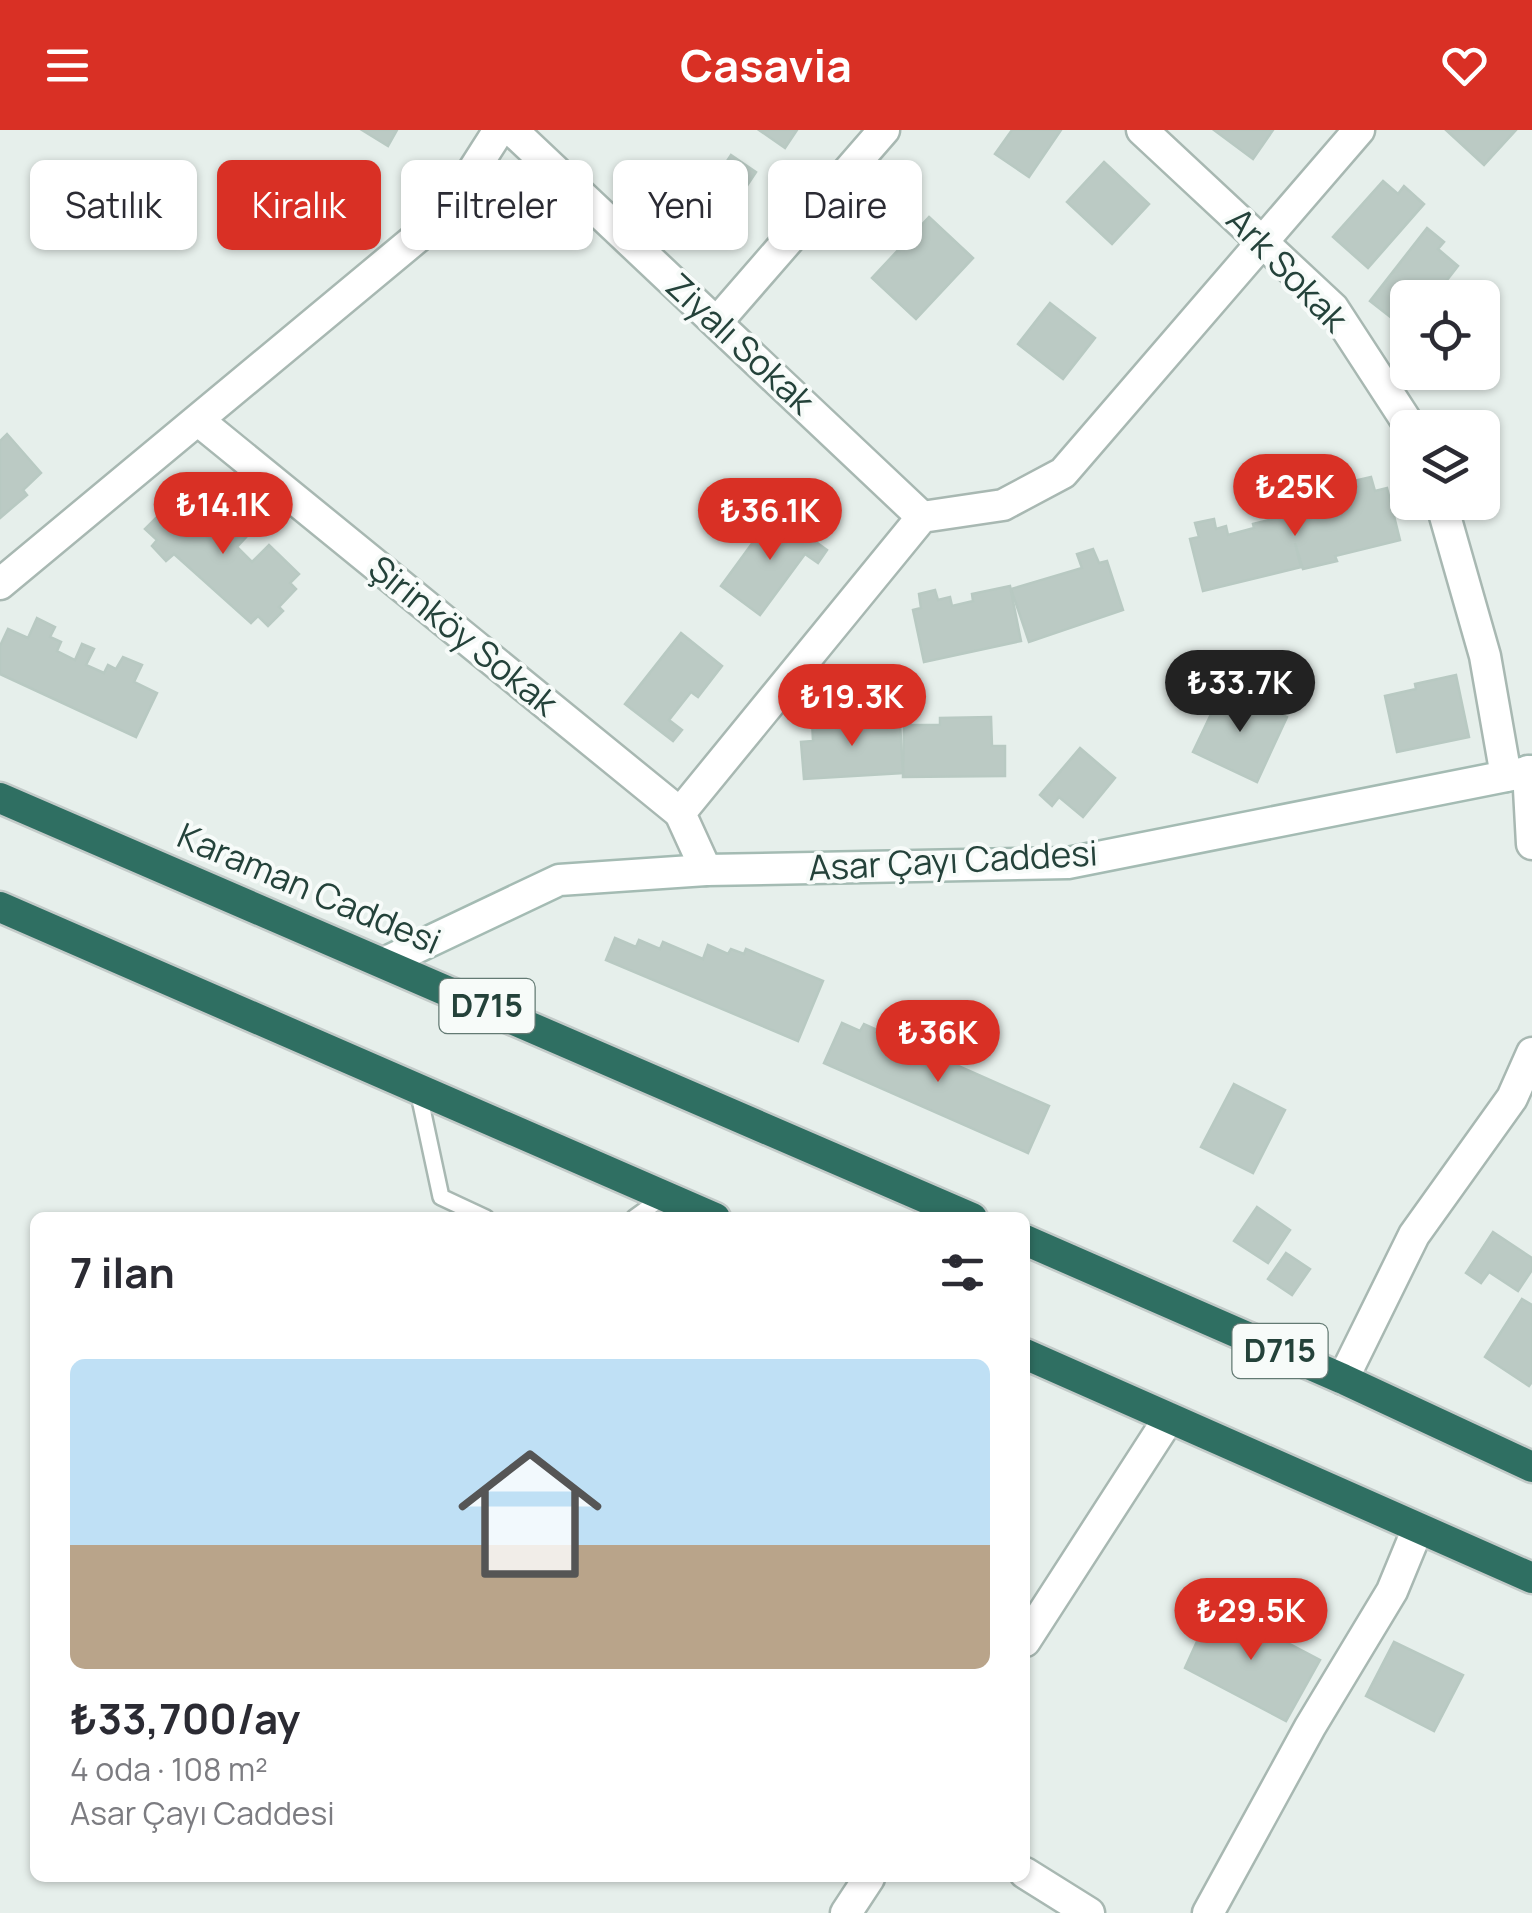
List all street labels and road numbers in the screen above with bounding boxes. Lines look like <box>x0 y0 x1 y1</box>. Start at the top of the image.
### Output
street label: Ark Sokak <box>1216 197 1360 343</box>
street label: Ziyalı Sokak <box>656 262 827 426</box>
street label: Şirinköy Sokak <box>359 544 569 727</box>
street label: Karaman Caddesi <box>170 811 448 965</box>
street label: Asar Çayı Caddesi <box>807 828 1099 892</box>
road number: D715 <box>440 979 534 1033</box>
road number: D715 <box>1232 1324 1328 1378</box>

